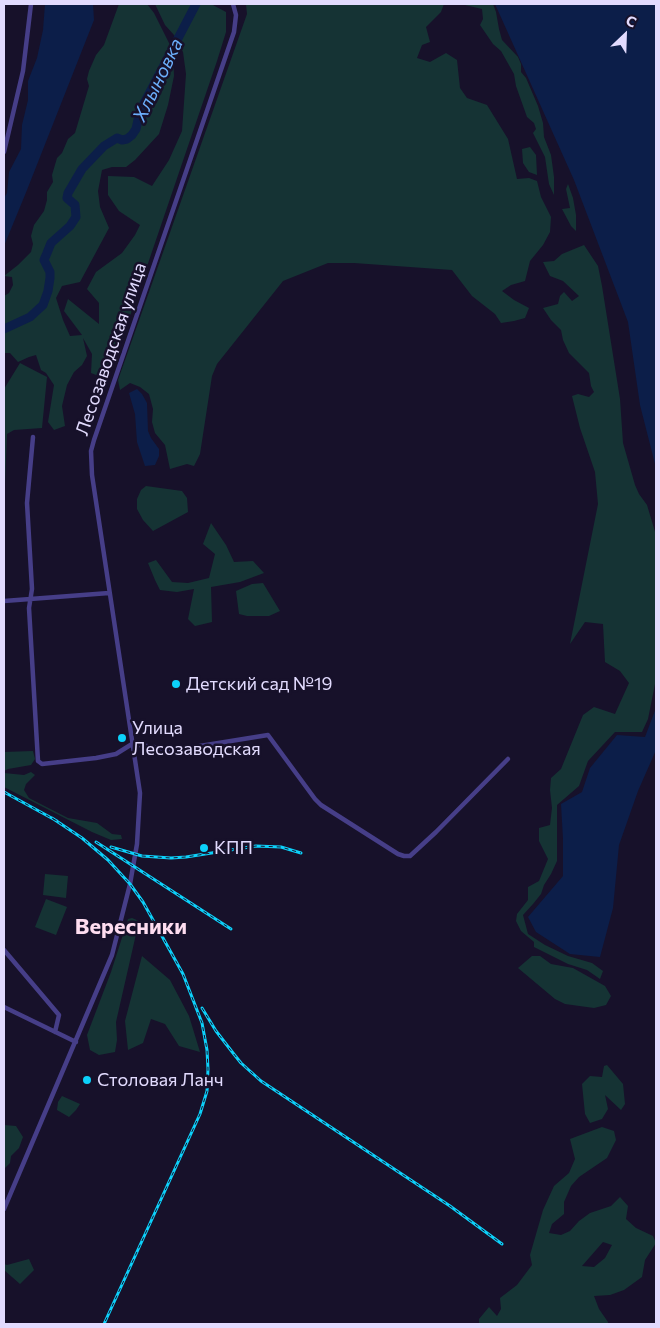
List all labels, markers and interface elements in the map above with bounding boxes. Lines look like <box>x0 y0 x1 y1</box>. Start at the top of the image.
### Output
north arrow <box>600 10 650 60</box>
text: С <box>623 11 639 31</box>
water label: Хлыновка <box>128 35 188 125</box>
street label: Лесозаводская улица <box>71 260 151 438</box>
place label: Детский сад №19 <box>186 673 333 695</box>
marker: Детский сад №19 <box>170 678 182 690</box>
place label: Улица Лесозаводская <box>132 717 261 760</box>
marker: Улица Лесозаводская <box>116 732 128 744</box>
place label: КПП <box>214 837 253 859</box>
marker: КПП <box>198 842 210 854</box>
district label: Вересники <box>75 914 187 940</box>
place label: Столовая Ланч <box>97 1069 224 1091</box>
marker: Столовая Ланч <box>81 1074 93 1086</box>

